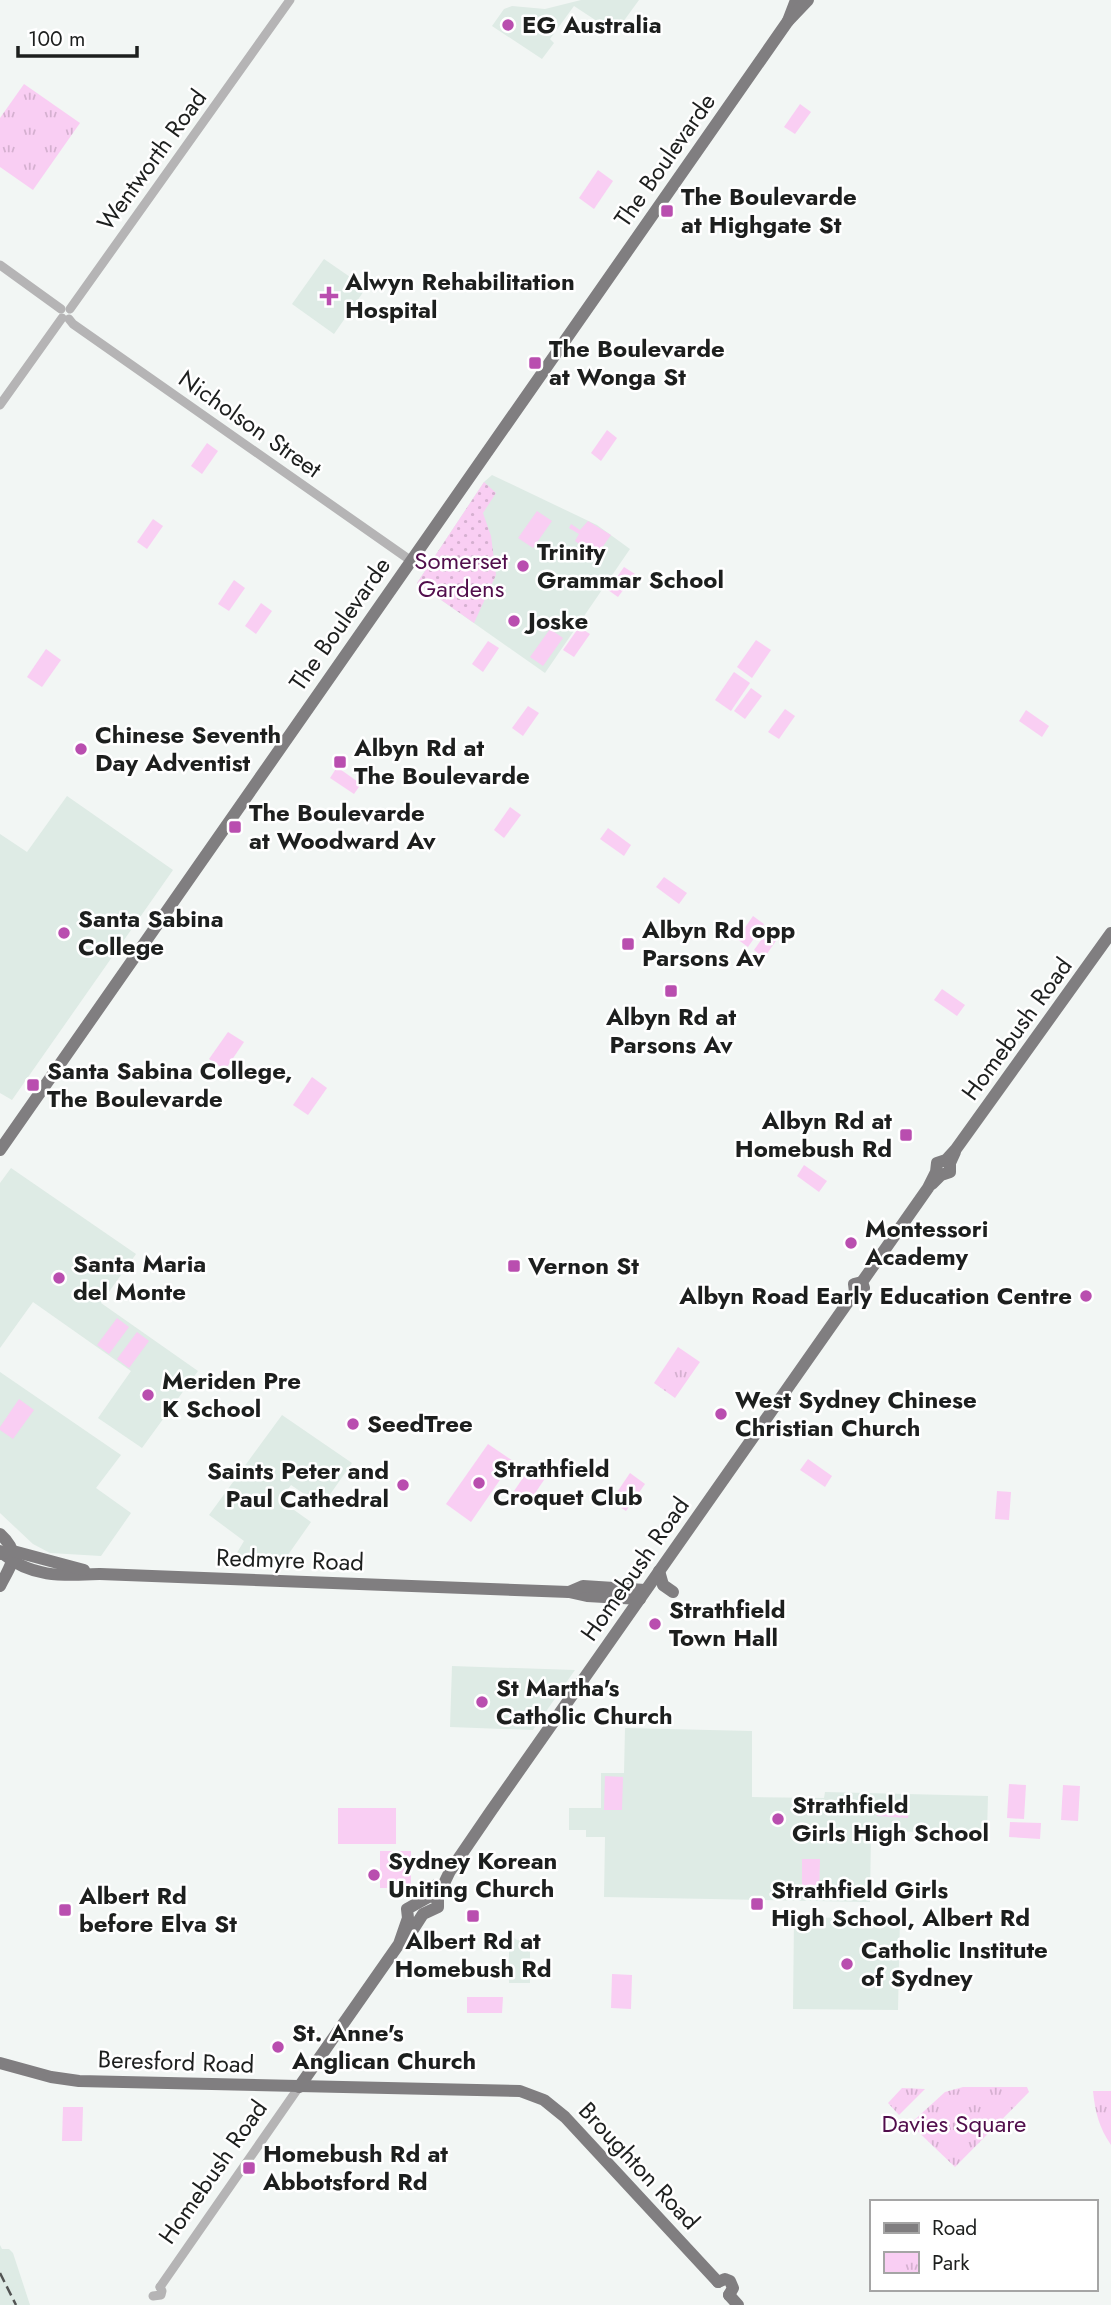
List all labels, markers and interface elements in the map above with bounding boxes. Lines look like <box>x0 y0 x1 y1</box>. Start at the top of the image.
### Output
place label: EG Australia <box>522 7 662 42</box>
scale bar <box>18 14 136 58</box>
marker: EG Australia <box>500 17 516 33</box>
text: 100 m <box>28 24 85 54</box>
street label: Wentworth Road <box>88 82 215 238</box>
street label: The Boulevarde <box>605 86 724 234</box>
place label: The Boulevarde at Highgate St <box>681 179 857 242</box>
marker: The Boulevarde at Highgate St <box>659 203 675 219</box>
place label: Alwyn Rehabilitation Hospital <box>344 264 575 327</box>
marker: Alwyn Rehabilitation Hospital <box>319 286 339 306</box>
place label: The Boulevarde at Wonga St <box>549 331 725 394</box>
marker: The Boulevarde at Wonga St <box>527 355 543 371</box>
street label: Nicholson Street <box>172 361 329 486</box>
place label: Trinity Grammar School <box>537 534 724 597</box>
park label: Somerset Gardens <box>414 543 508 606</box>
street label: The Boulevarde <box>280 550 399 698</box>
marker: Trinity Grammar School <box>515 558 531 574</box>
place label: Joske <box>524 603 588 638</box>
marker: Joske <box>506 613 522 629</box>
place label: Chinese Seventh Day Adventist <box>95 717 281 780</box>
place label: Albyn Rd at The Boulevarde <box>353 730 530 793</box>
marker: Chinese Seventh Day Adventist <box>73 741 89 757</box>
marker: Albyn Rd at The Boulevarde <box>332 754 348 770</box>
place label: The Boulevarde at Woodward Av <box>249 795 436 858</box>
marker: The Boulevarde at Woodward Av <box>227 819 243 835</box>
place label: Santa Sabina College <box>78 901 224 964</box>
place label: Albyn Rd opp Parsons Av <box>641 912 796 975</box>
marker: Santa Sabina College <box>56 925 72 941</box>
marker: Albyn Rd opp Parsons Av <box>620 936 636 952</box>
street label: Homebush Road <box>953 950 1080 1107</box>
marker: Albyn Rd at Parsons Av <box>663 983 679 999</box>
place label: Albyn Rd at Parsons Av <box>605 999 736 1062</box>
place label: Santa Sabina College, The Boulevarde <box>47 1053 292 1116</box>
marker: Santa Sabina College, The Boulevarde <box>25 1077 41 1093</box>
place label: Albyn Rd at Homebush Rd <box>735 1103 892 1166</box>
marker: Albyn Rd at Homebush Rd <box>898 1127 914 1143</box>
place label: Montessori Academy <box>864 1211 988 1274</box>
marker: Montessori Academy <box>843 1235 859 1251</box>
place label: Santa Maria del Monte <box>73 1246 206 1309</box>
place label: Vernon St <box>527 1248 639 1283</box>
marker: Vernon St <box>506 1258 522 1274</box>
marker: Santa Maria del Monte <box>51 1270 67 1286</box>
place label: Albyn Road Early Education Centre <box>678 1278 1072 1313</box>
marker: Albyn Road Early Education Centre <box>1078 1288 1094 1304</box>
place label: Meriden Pre K School <box>162 1363 301 1426</box>
place label: West Sydney Chinese Christian Church <box>735 1382 977 1445</box>
marker: Meriden Pre K School <box>140 1387 156 1403</box>
place label: SeedTree <box>367 1406 473 1441</box>
marker: West Sydney Chinese Christian Church <box>713 1406 729 1422</box>
marker: SeedTree <box>345 1416 361 1432</box>
place label: Strathfield Croquet Club <box>493 1451 643 1514</box>
place label: Saints Peter and Paul Cathedral <box>207 1453 389 1516</box>
marker: Strathfield Croquet Club <box>471 1475 487 1491</box>
marker: Saints Peter and Paul Cathedral <box>395 1477 411 1493</box>
street label: Homebush Road <box>572 1490 697 1648</box>
street label: Redmyre Road <box>216 1539 365 1580</box>
place label: Strathfield Town Hall <box>669 1592 786 1655</box>
marker: Strathfield Town Hall <box>647 1616 663 1632</box>
place label: St Martha's Catholic Church <box>496 1670 673 1733</box>
marker: St Martha's Catholic Church <box>474 1694 490 1710</box>
place label: Strathfield Girls High School <box>792 1787 989 1850</box>
marker: Strathfield Girls High School <box>770 1811 786 1827</box>
place label: Sydney Korean Uniting Church <box>388 1843 557 1906</box>
marker: Sydney Korean Uniting Church <box>366 1867 382 1883</box>
place label: Strathfield Girls High School, Albert Rd <box>771 1872 1030 1935</box>
place label: Albert Rd before Elva St <box>78 1878 237 1941</box>
marker: Strathfield Girls High School, Albert Rd <box>749 1896 765 1912</box>
marker: Albert Rd before Elva St <box>57 1902 73 1918</box>
marker: Albert Rd at Homebush Rd <box>465 1908 481 1924</box>
place label: Albert Rd at Homebush Rd <box>394 1923 552 1986</box>
place label: Catholic Institute of Sydney <box>861 1932 1048 1995</box>
marker: Catholic Institute of Sydney <box>839 1956 855 1972</box>
place label: St. Anne's Anglican Church <box>291 2015 476 2078</box>
marker: St. Anne's Anglican Church <box>270 2039 286 2055</box>
street label: Beresford Road <box>97 2041 255 2082</box>
street label: Homebush Road <box>150 2093 275 2251</box>
street label: Broughton Road <box>571 2094 708 2237</box>
park label: Davies Square <box>882 2106 1026 2141</box>
place label: Homebush Rd at Abbotsford Rd <box>262 2136 448 2199</box>
marker: Homebush Rd at Abbotsford Rd <box>241 2160 257 2176</box>
legend <box>870 2200 1097 2291</box>
text: Road <box>932 2213 977 2243</box>
text: Park <box>932 2248 970 2278</box>

